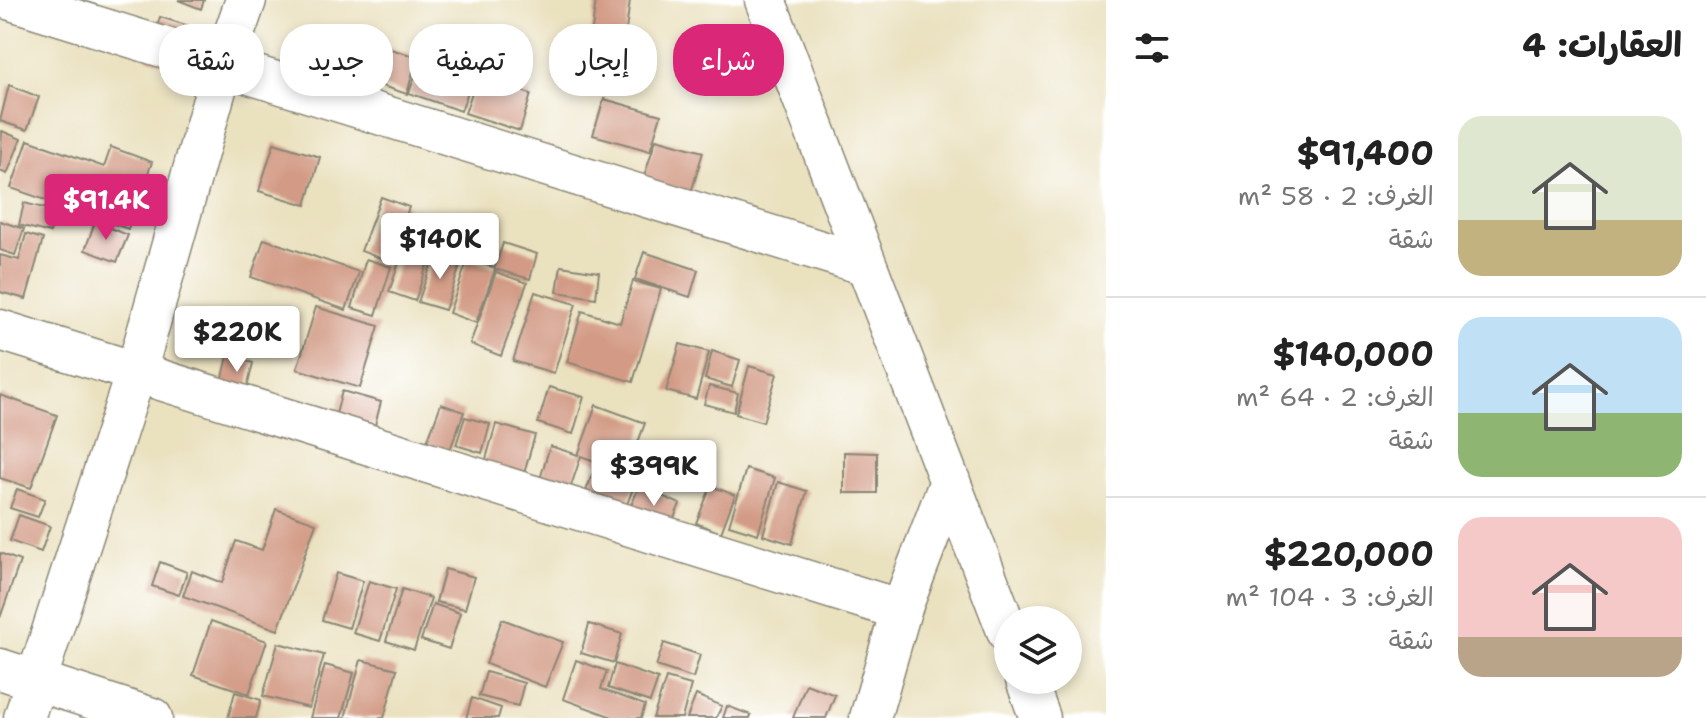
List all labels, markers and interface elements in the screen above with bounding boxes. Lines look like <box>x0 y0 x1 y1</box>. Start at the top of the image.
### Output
text: العقارات: 4 <box>1522 22 1682 68</box>
chip: شقة <box>159 24 264 96</box>
chip: جديد <box>280 24 393 96</box>
chip: تصفية <box>409 24 533 96</box>
chip: إيجار <box>549 24 657 96</box>
chip: شراء <box>673 24 784 96</box>
icon: filters <box>1130 26 1174 70</box>
text: $91,400 <box>1296 130 1434 176</box>
icon: home <box>1522 148 1618 244</box>
pin: $91.4K <box>41 174 171 242</box>
text: الغرف: 2 · 58 m² <box>1238 178 1434 213</box>
text: $91.4K <box>63 182 149 217</box>
pin: $140K <box>384 213 496 281</box>
text: $140K <box>399 221 481 256</box>
text: شقة <box>1389 221 1434 256</box>
pin: $220K <box>181 306 293 374</box>
text: $220K <box>193 314 281 349</box>
text: $140,000 <box>1272 331 1434 377</box>
icon: home <box>1522 349 1618 445</box>
text: الغرف: 2 · 64 m² <box>1236 379 1434 414</box>
text: شقة <box>1389 422 1434 457</box>
pin: $399K <box>598 440 710 508</box>
text: $399K <box>609 448 699 483</box>
text: $220,000 <box>1264 531 1434 577</box>
icon: home <box>1522 549 1618 645</box>
text: الغرف: 3 · 104 m² <box>1226 579 1434 614</box>
map controls <box>994 606 1082 694</box>
button: layers <box>994 606 1082 694</box>
text: شقة <box>1389 622 1434 657</box>

